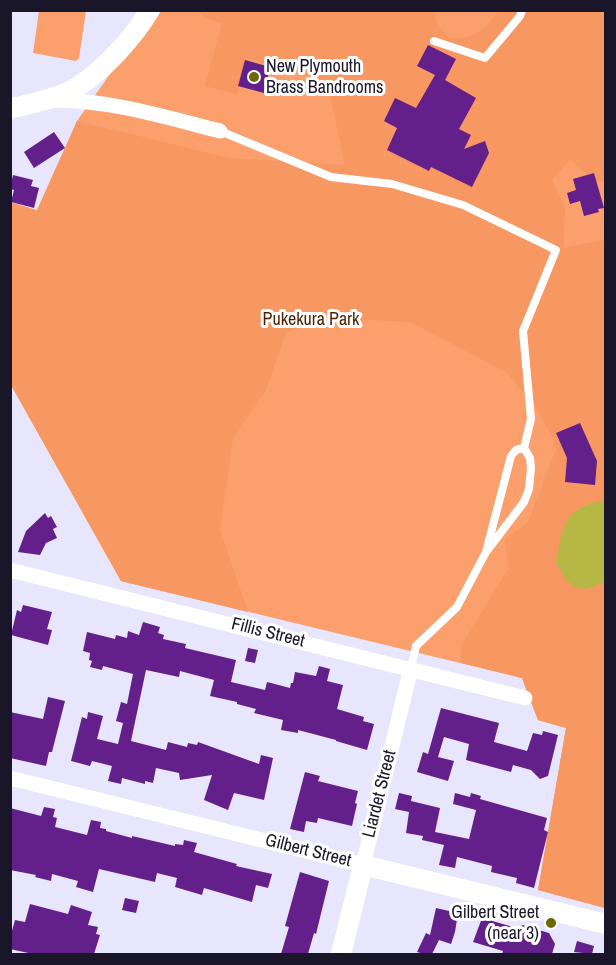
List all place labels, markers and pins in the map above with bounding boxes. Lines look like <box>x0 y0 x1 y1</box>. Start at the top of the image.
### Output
place label: New Plymouth Brass Bandrooms <box>266 56 383 98</box>
marker: New Plymouth Brass Bandrooms <box>247 70 261 84</box>
place label: Gilbert Street (near 3) <box>451 902 539 944</box>
marker: Gilbert Street (near 3) <box>544 916 558 930</box>

